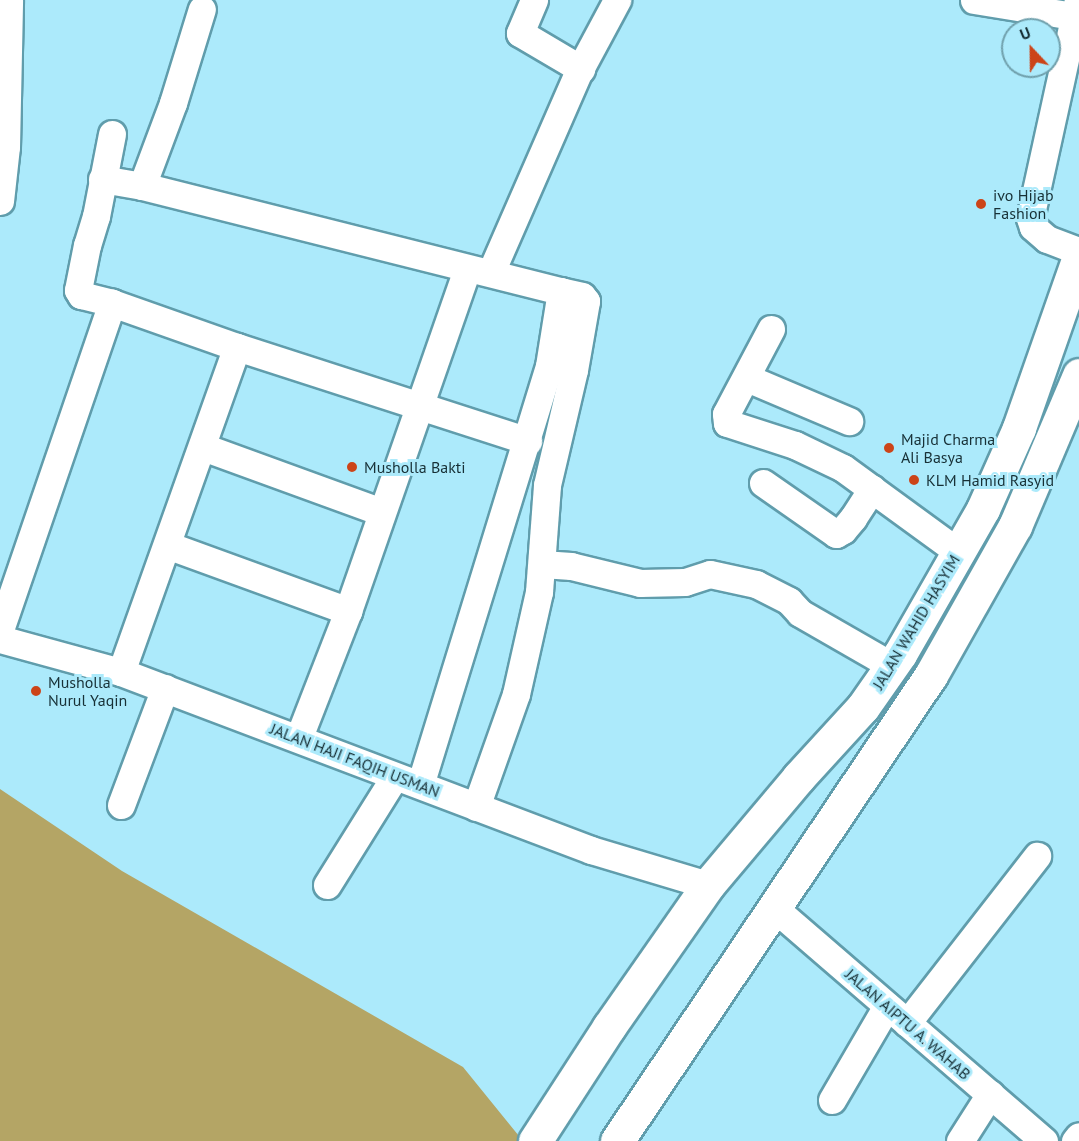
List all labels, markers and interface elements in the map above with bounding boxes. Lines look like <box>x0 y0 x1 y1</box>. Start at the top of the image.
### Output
north arrow <box>1001 18 1061 78</box>
text: U <box>1017 22 1033 44</box>
place label: ivo Hijab Fashion <box>993 185 1054 223</box>
marker: ivo Hijab Fashion <box>974 197 988 211</box>
place label: Majid Charma Ali Basya <box>901 429 995 467</box>
marker: Majid Charma Ali Basya <box>882 441 896 455</box>
place label: Musholla Bakti <box>364 457 466 477</box>
marker: Musholla Bakti <box>345 460 359 474</box>
place label: KLM Hamid Rasyid <box>926 470 1054 490</box>
marker: KLM Hamid Rasyid <box>907 473 921 487</box>
street label: JALAN WAHID HASYIM <box>868 551 964 693</box>
place label: Musholla Nurul Yaqin <box>48 672 128 710</box>
marker: Musholla Nurul Yaqin <box>29 684 43 698</box>
street label: JALAN HAJI FAQIH USMAN <box>268 719 442 801</box>
street label: JALAN AIPTU A. WAHAB <box>841 964 975 1084</box>

